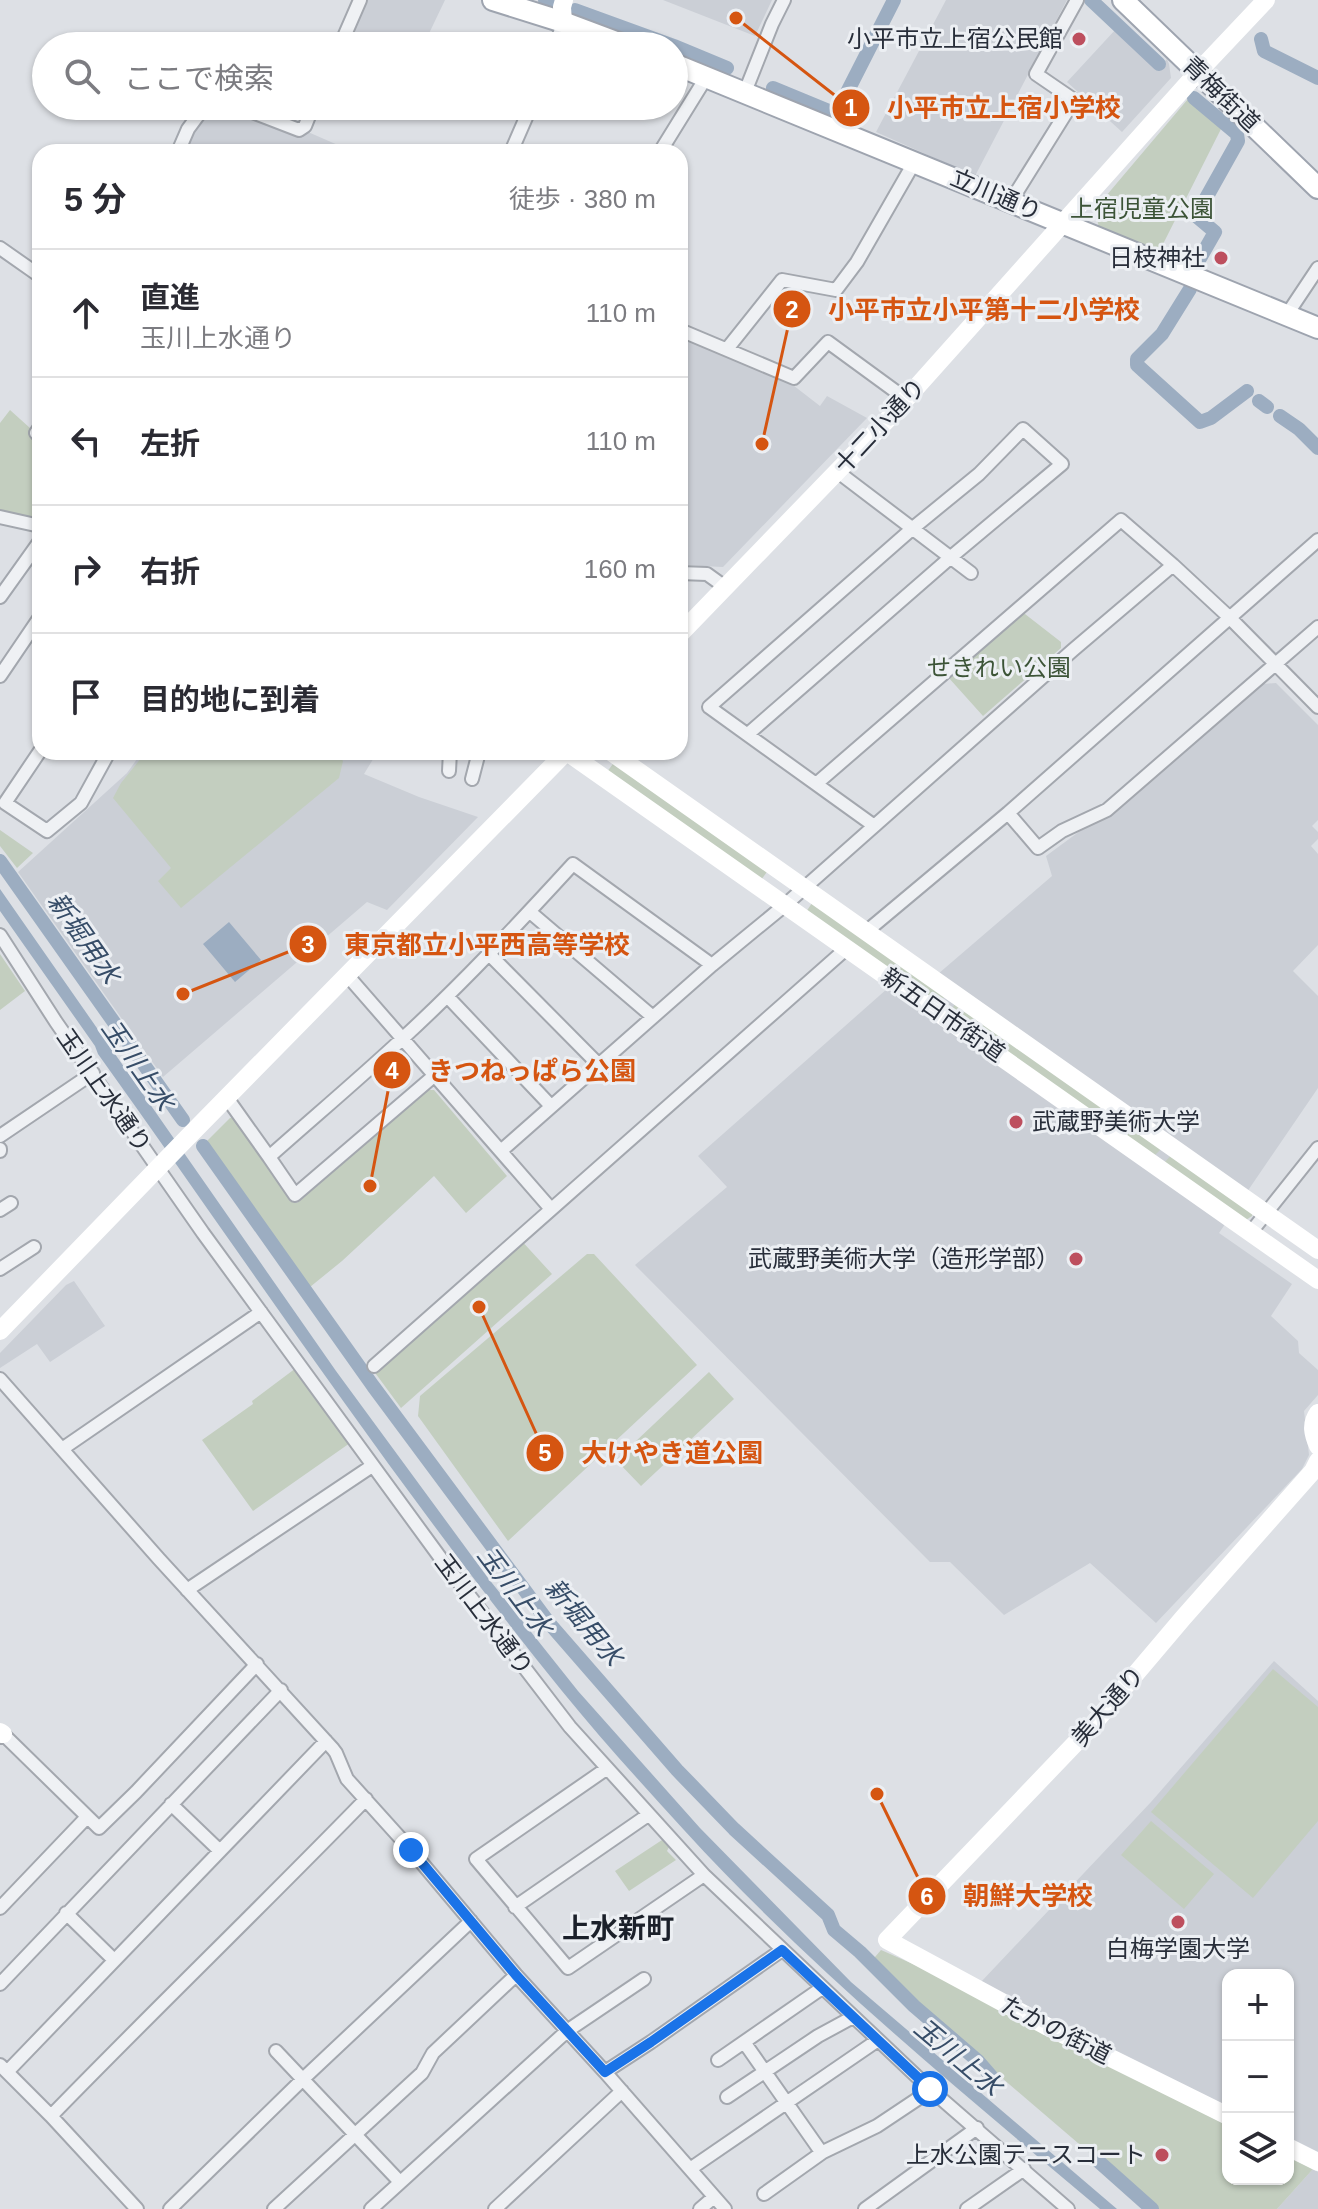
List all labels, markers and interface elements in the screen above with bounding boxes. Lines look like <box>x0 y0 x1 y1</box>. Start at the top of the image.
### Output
place label: 小平市立上宿公民館 <box>847 25 1063 52</box>
marker: 小平市立上宿公民館 <box>1070 30 1088 48</box>
search box <box>32 32 688 120</box>
street label: 青梅街道 <box>1177 51 1265 137</box>
icon: search <box>60 54 104 98</box>
text: ここで検索 <box>124 62 274 95</box>
callout: 小平市立上宿小学校 <box>831 83 1137 133</box>
text: 小平市立上宿小学校 <box>887 93 1121 123</box>
text: 1 <box>844 94 858 121</box>
street label: 立川通り <box>947 163 1046 226</box>
text: 5 分 <box>64 180 126 218</box>
text: 徒歩 · 380 m <box>509 184 656 214</box>
park label: 上宿児童公園 <box>1070 195 1214 222</box>
place label: 日枝神社 <box>1109 244 1205 271</box>
marker: 日枝神社 <box>1212 249 1230 267</box>
text: 直進 <box>140 281 200 314</box>
callout: 小平市立小平第十二小学校 <box>772 284 1156 334</box>
icon: ahead <box>64 291 108 335</box>
text: 小平市立小平第十二小学校 <box>828 295 1140 325</box>
text: 2 <box>785 296 799 323</box>
text: 110 m <box>586 298 656 328</box>
text: 玉川上水通り <box>140 323 296 353</box>
street label: 十二小通り <box>829 373 930 479</box>
icon: left <box>64 419 108 463</box>
text: 110 m <box>586 426 656 456</box>
text: 左折 <box>140 427 200 460</box>
icon: right <box>64 547 108 591</box>
text: 160 m <box>584 554 656 584</box>
text: 右折 <box>140 555 200 588</box>
park label: せきれい公園 <box>927 654 1071 681</box>
icon: arrive <box>64 675 108 719</box>
text: 目的地に到着 <box>140 683 320 716</box>
water label: 新堀用水 <box>42 887 128 992</box>
callout: 東京都立小平西高等学校 <box>288 919 646 969</box>
text: 東京都立小平西高等学校 <box>344 930 630 960</box>
text: 3 <box>301 931 315 958</box>
street label: 新五日市街道 <box>877 962 1010 1067</box>
water label: 玉川上水 <box>96 1014 182 1119</box>
street label: 玉川上水通り <box>52 1024 157 1157</box>
callout: きつねっぱら公園 <box>372 1045 652 1095</box>
text: きつねっぱら公園 <box>428 1056 636 1086</box>
text: 4 <box>385 1057 399 1084</box>
place label: 武蔵野美術大学 <box>1032 1108 1200 1135</box>
marker: 武蔵野美術大学 <box>1007 1113 1025 1131</box>
place label: 武蔵野美術大学（造形学部） <box>748 1245 1060 1272</box>
marker: 武蔵野美術大学（造形学部） <box>1067 1250 1085 1268</box>
callout: 大けやき道公園 <box>525 1428 779 1478</box>
text: 大けやき道公園 <box>581 1438 763 1468</box>
text: 5 <box>538 1439 552 1466</box>
water label: 玉川上水 <box>472 1540 560 1644</box>
street label: 玉川上水通り <box>430 1549 539 1680</box>
water label: 新堀用水 <box>539 1573 631 1674</box>
street label: 美大通り <box>1066 1661 1149 1751</box>
route end <box>393 1832 429 1868</box>
callout: 朝鮮大学校 <box>907 1871 1109 1921</box>
text: 朝鮮大学校 <box>963 1881 1093 1911</box>
text: 6 <box>920 1883 934 1910</box>
district label: 上水新町 <box>562 1913 674 1944</box>
marker: 白梅学園大学 <box>1169 1913 1187 1931</box>
place label: 白梅学園大学 <box>1106 1935 1250 1962</box>
map controls <box>1222 1969 1294 2185</box>
button: + <box>1222 1969 1294 2041</box>
street label: たかの街道 <box>997 1990 1116 2069</box>
water label: 玉川上水 <box>909 2012 1010 2104</box>
button: − <box>1222 2041 1294 2113</box>
route start <box>912 2071 948 2107</box>
button: layers <box>1222 2113 1294 2185</box>
place label: 上水公園テニスコート <box>906 2141 1146 2168</box>
marker: 上水公園テニスコート <box>1153 2146 1171 2164</box>

